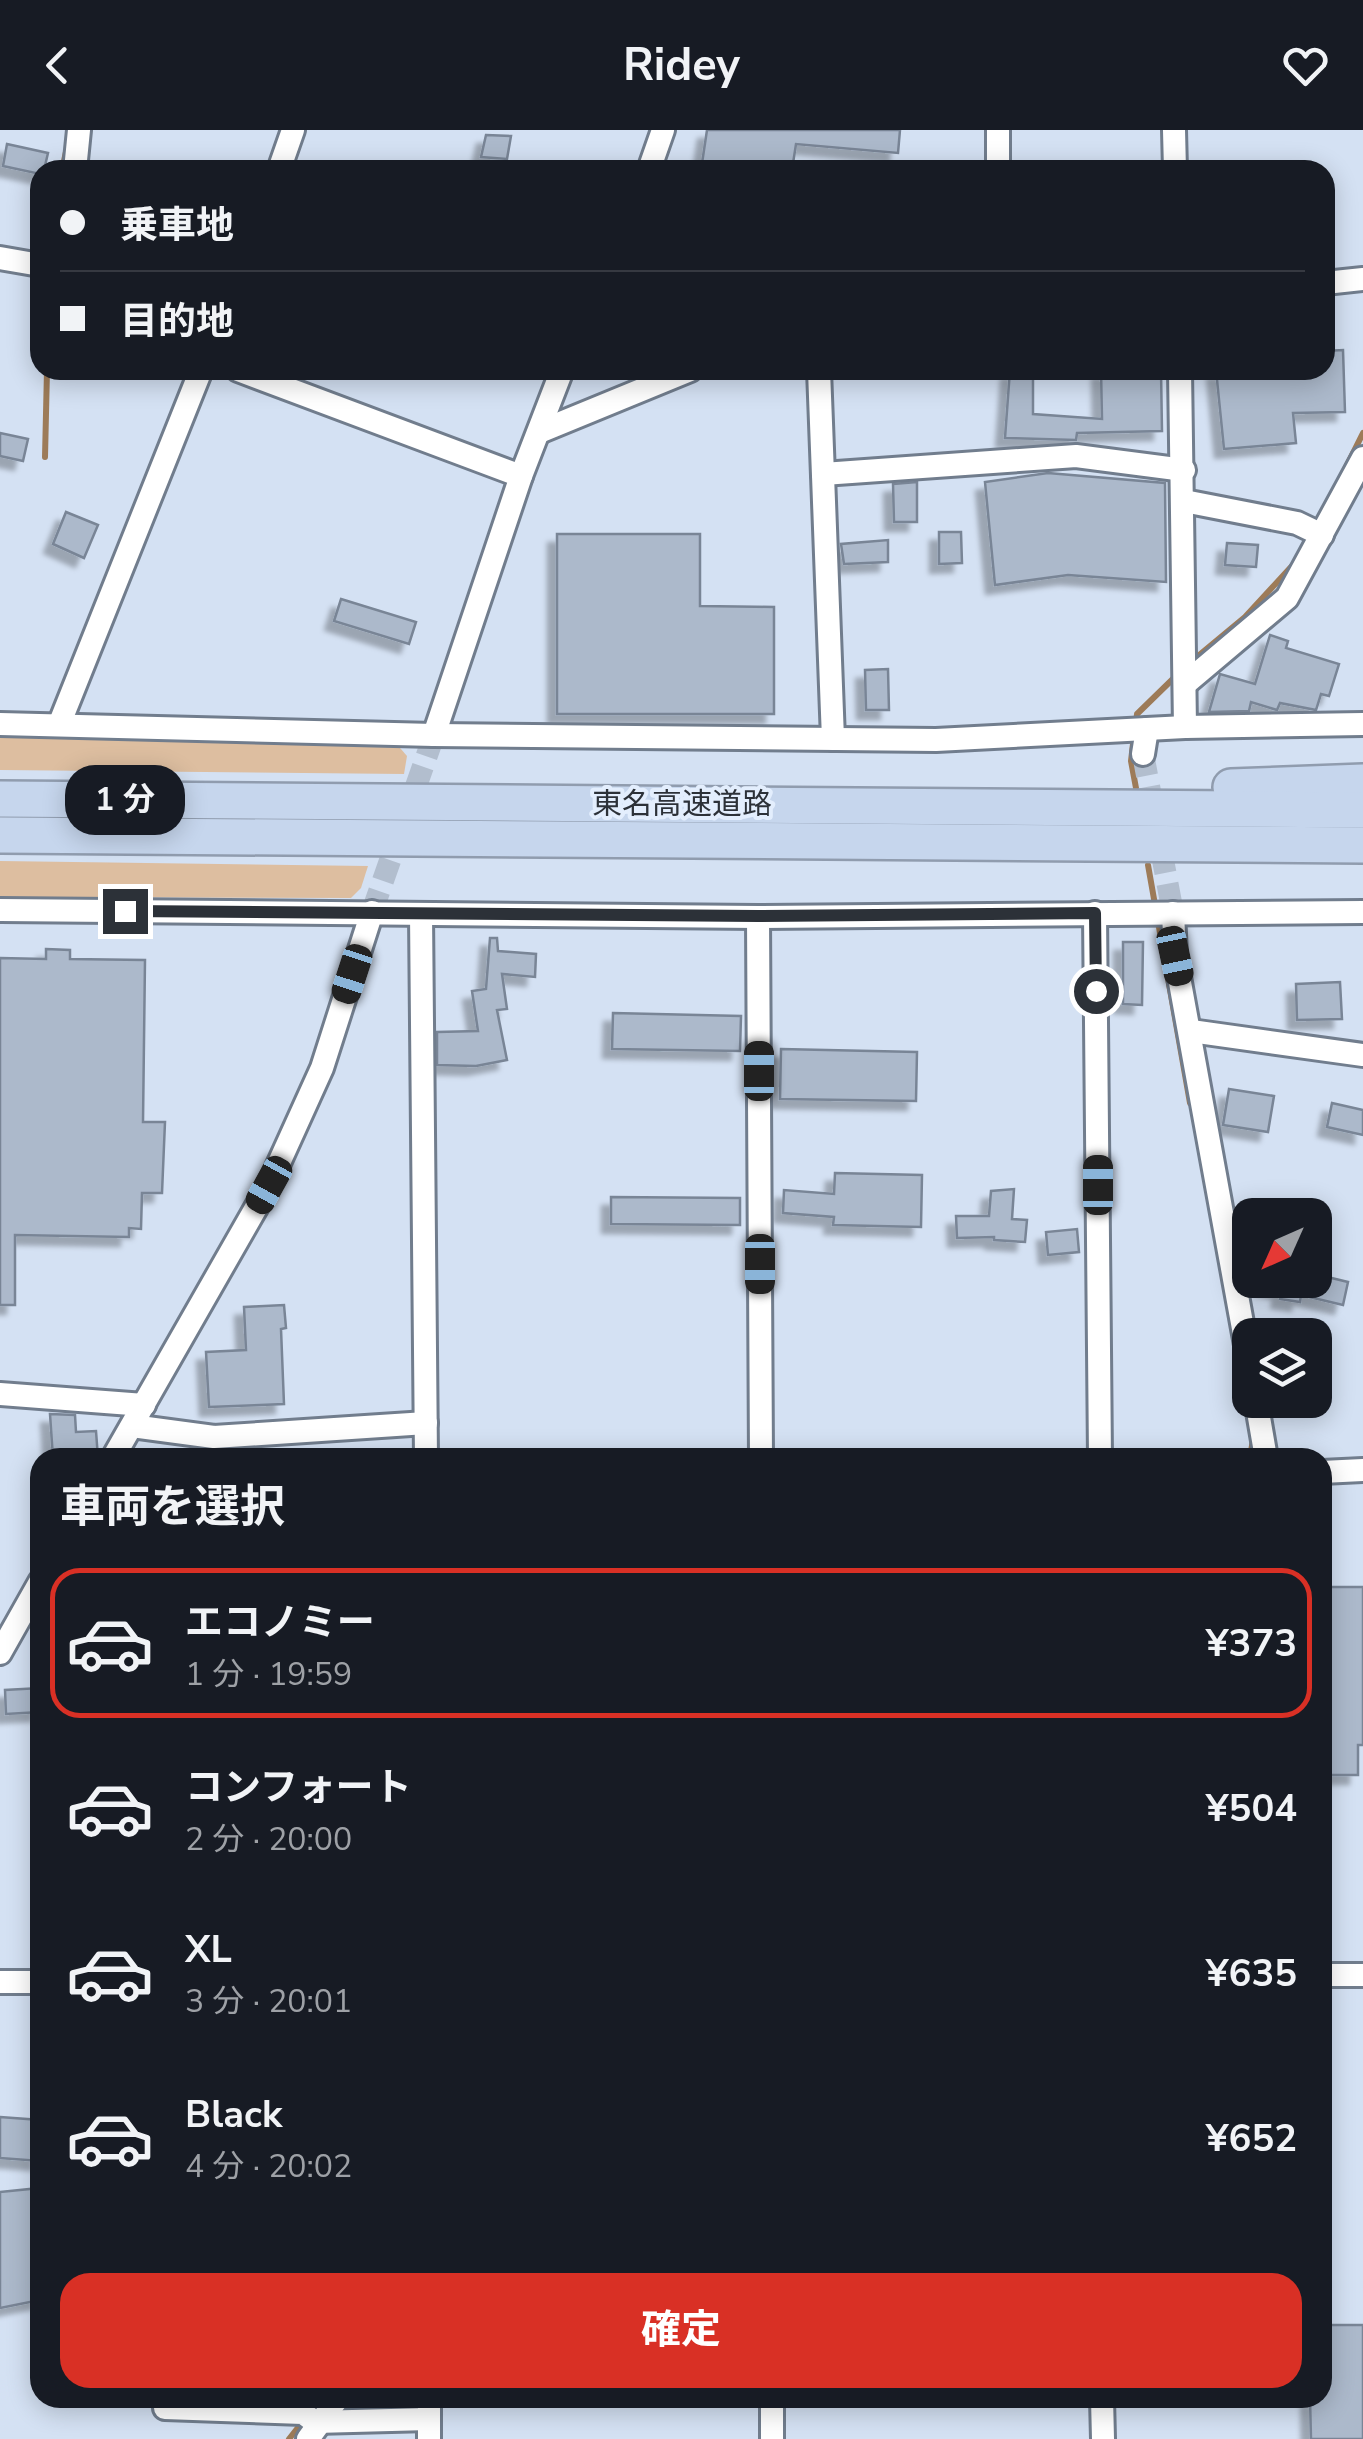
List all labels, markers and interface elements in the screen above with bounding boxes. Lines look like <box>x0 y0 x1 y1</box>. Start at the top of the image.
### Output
text: Ridey <box>623 35 740 96</box>
icon: back <box>30 38 85 93</box>
icon: heart <box>1278 38 1333 93</box>
text: 乗車地 <box>120 200 234 251</box>
text: 目的地 <box>120 296 234 347</box>
callout: 1 分 <box>65 766 185 836</box>
text: 1 分 <box>95 778 155 821</box>
street label: 東名高速道路 <box>592 784 772 825</box>
route end <box>103 889 148 934</box>
car <box>1154 924 1196 988</box>
car <box>328 941 376 1007</box>
route start <box>1074 969 1119 1014</box>
car <box>744 1041 774 1101</box>
car <box>241 1151 297 1219</box>
car <box>1083 1155 1113 1215</box>
north arrow <box>1232 1198 1332 1298</box>
map controls <box>1232 1198 1332 1418</box>
car <box>745 1234 775 1294</box>
button: layers <box>1232 1318 1332 1418</box>
text: 車両を選択 <box>60 1477 285 1538</box>
text: エコノミー <box>185 1597 375 1648</box>
icon: car <box>65 1598 155 1688</box>
text: ¥373 <box>1206 1618 1297 1669</box>
text: 1 分 · 19:59 <box>185 1653 352 1696</box>
text: コンフォート <box>185 1762 412 1813</box>
icon: car <box>65 1763 155 1853</box>
text: ¥504 <box>1206 1783 1297 1834</box>
text: 2 分 · 20:00 <box>185 1818 352 1861</box>
text: XL <box>185 1924 232 1975</box>
icon: car <box>65 1928 155 2018</box>
text: ¥635 <box>1206 1948 1297 1999</box>
text: 3 分 · 20:01 <box>185 1980 352 2023</box>
text: Black <box>185 2089 282 2140</box>
icon: car <box>65 2093 155 2183</box>
text: ¥652 <box>1206 2113 1297 2164</box>
text: 4 分 · 20:02 <box>185 2145 352 2188</box>
button: 確定 <box>60 2273 1302 2388</box>

